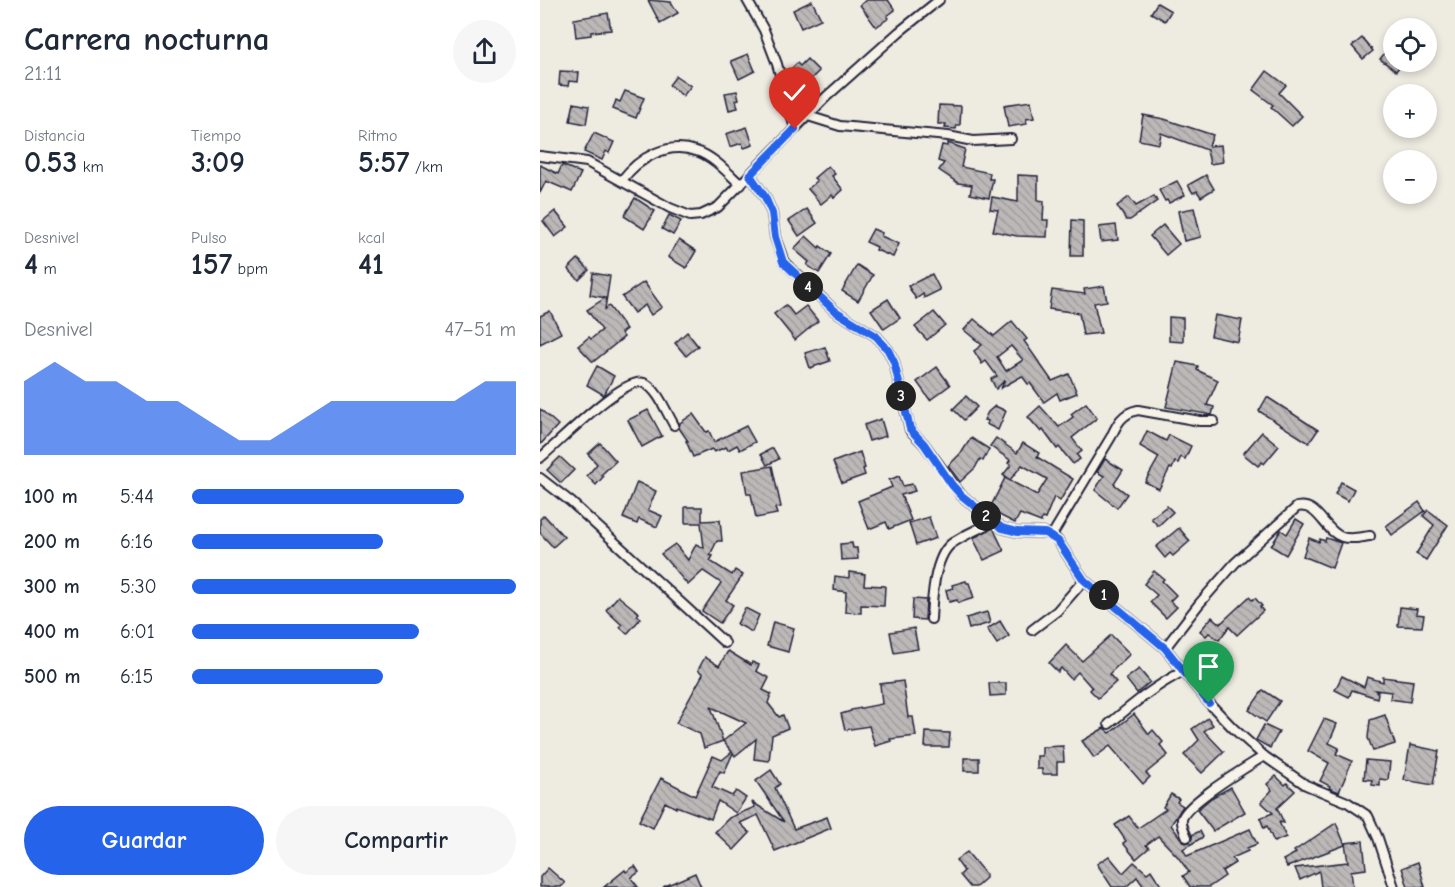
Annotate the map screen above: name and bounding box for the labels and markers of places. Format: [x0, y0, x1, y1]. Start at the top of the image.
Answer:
pin [769, 67, 820, 129]
pin: 4 [793, 272, 823, 302]
pin: 3 [886, 381, 916, 411]
pin: 2 [971, 501, 1001, 531]
pin: 1 [1089, 580, 1119, 610]
pin [1183, 641, 1234, 703]

